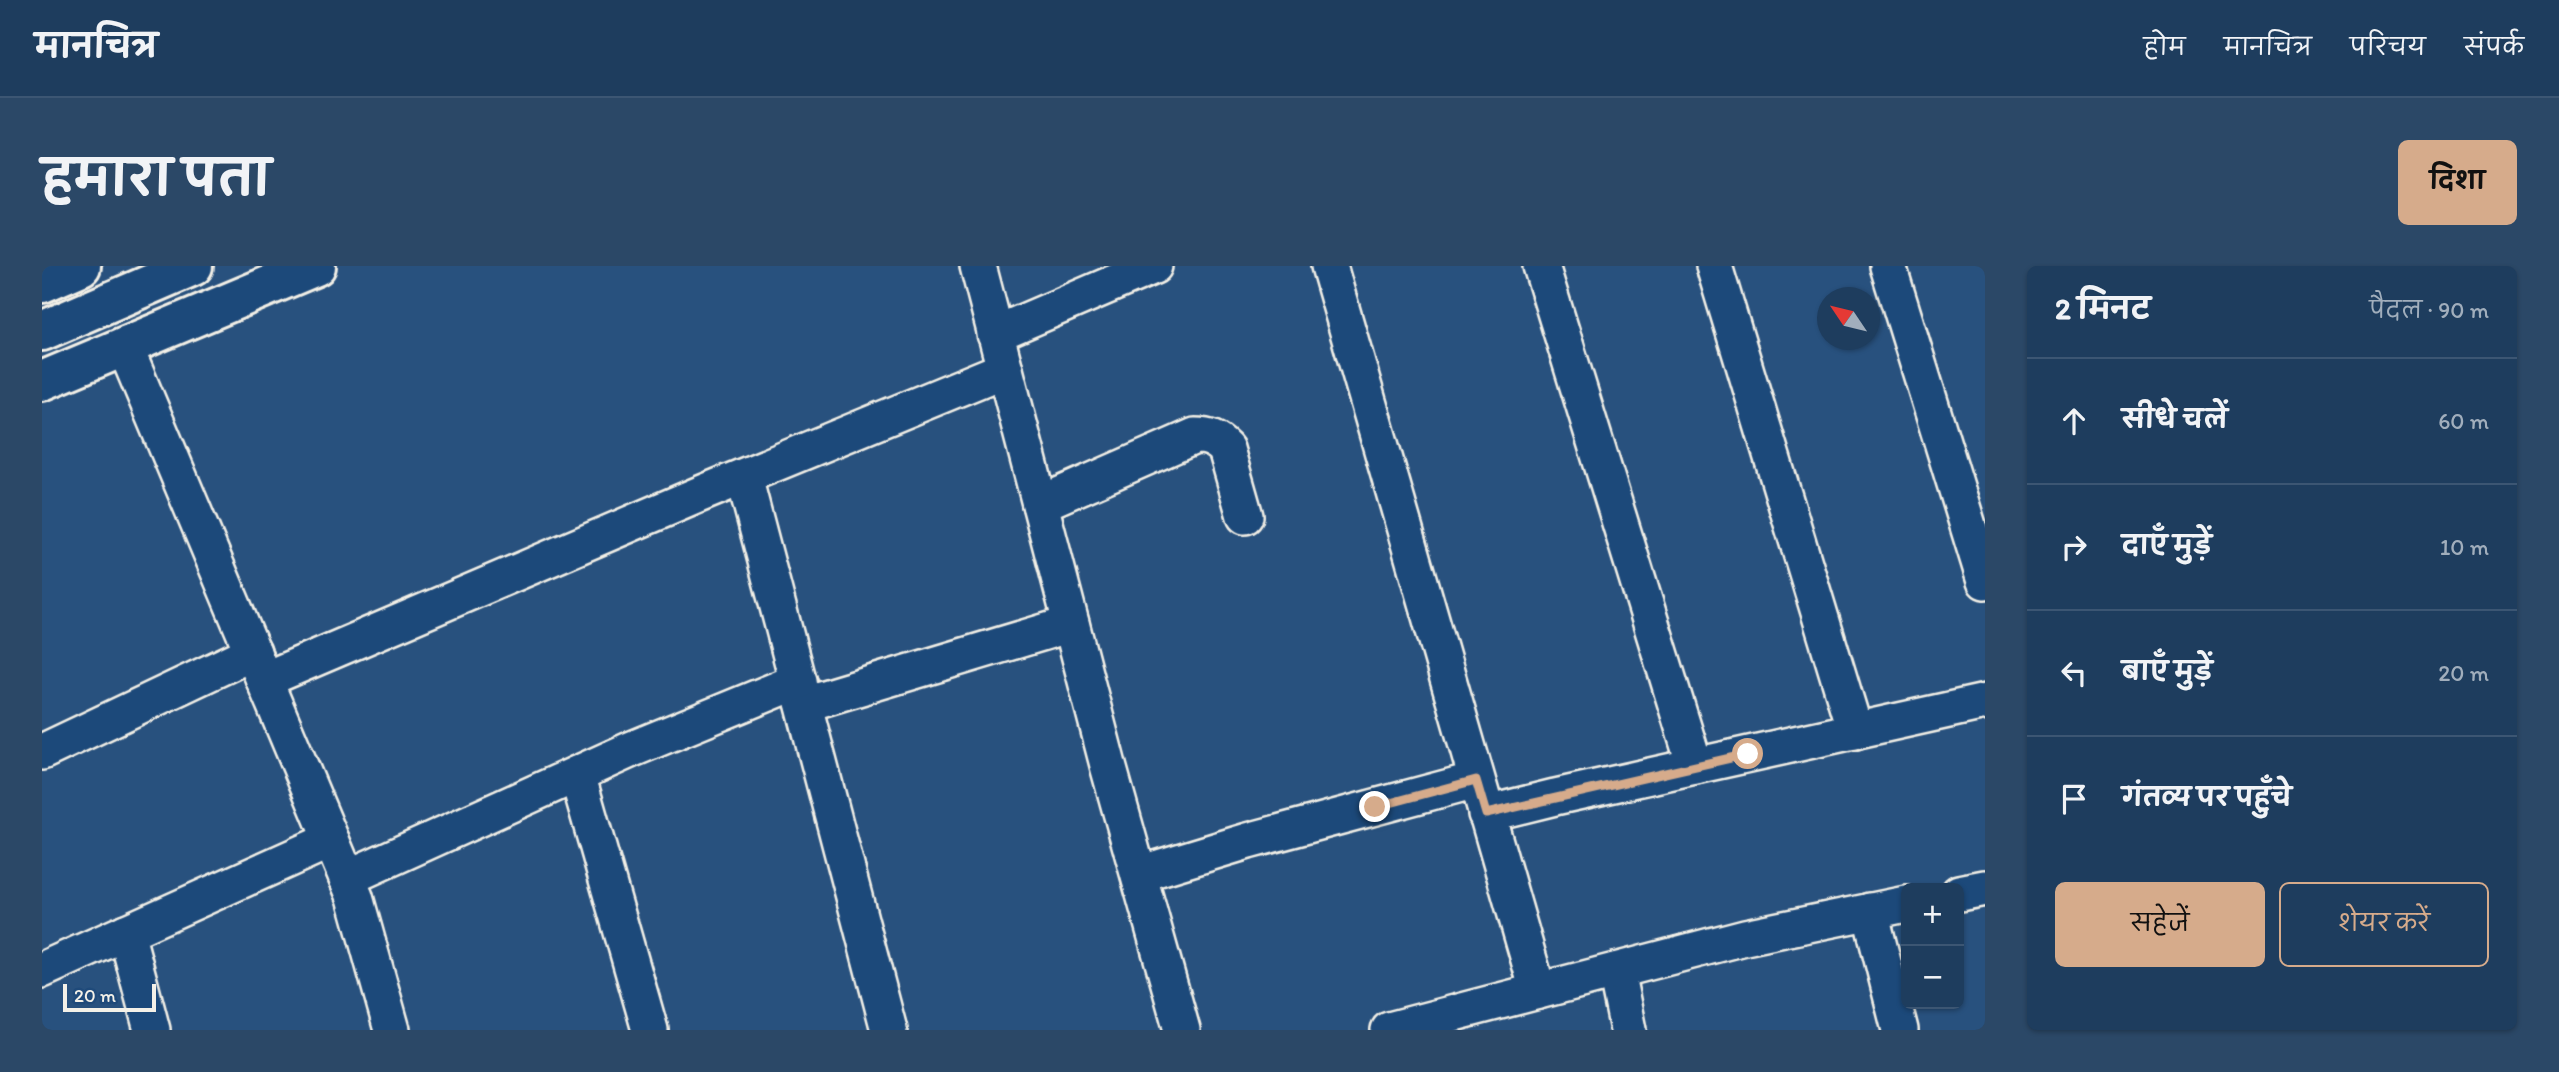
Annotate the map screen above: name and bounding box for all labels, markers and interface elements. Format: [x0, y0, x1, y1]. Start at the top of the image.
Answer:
text: मानचित्र [35, 26, 158, 65]
text: होम [2143, 32, 2186, 61]
text: मानचित्र [2224, 32, 2312, 61]
text: परिचय [2350, 32, 2426, 61]
text: संपर्क [2464, 32, 2524, 61]
button: दिशा [2398, 140, 2517, 225]
text: हमारा पता [42, 148, 271, 207]
north arrow [1817, 287, 1880, 350]
text: 2 मिनट [2055, 290, 2150, 327]
text: पैदल · 90 m [2369, 296, 2489, 324]
icon: ahead [2055, 402, 2093, 440]
text: सीधे चलें [2122, 403, 2228, 435]
text: 60 m [2438, 407, 2489, 435]
icon: right [2055, 528, 2093, 566]
text: दाएँ मुड़ें [2122, 529, 2212, 561]
text: 10 m [2440, 533, 2489, 561]
icon: left [2055, 654, 2093, 692]
text: बाएँ मुड़ें [2122, 655, 2212, 687]
text: 20 m [2438, 659, 2489, 687]
route start [1732, 738, 1763, 769]
icon: arrive [2055, 780, 2093, 818]
text: गंतव्य पर पहुँचे [2122, 781, 2292, 813]
route end [1359, 791, 1390, 822]
button: सहेजें [2055, 882, 2265, 967]
button: शेयर करें [2279, 882, 2489, 967]
map controls [1901, 883, 1964, 1009]
button: + [1901, 883, 1964, 946]
button: − [1901, 946, 1964, 1009]
scale bar [63, 981, 156, 1013]
text: 20 m [74, 984, 116, 1007]

